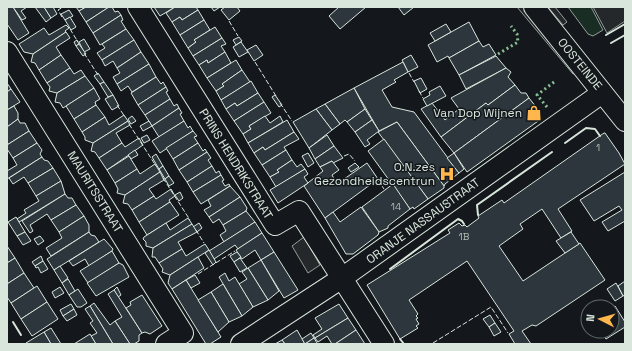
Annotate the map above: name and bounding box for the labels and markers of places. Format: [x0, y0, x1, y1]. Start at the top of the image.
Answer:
shop icon: Van Dop Wijnen [525, 104, 543, 122]
place label: Van Dop Wijnen [433, 105, 522, 121]
place label: O.N.zes Gezondheidscentrun [314, 159, 435, 189]
hospital icon: O.N.zes Gezondheidscentrun [438, 165, 456, 183]

